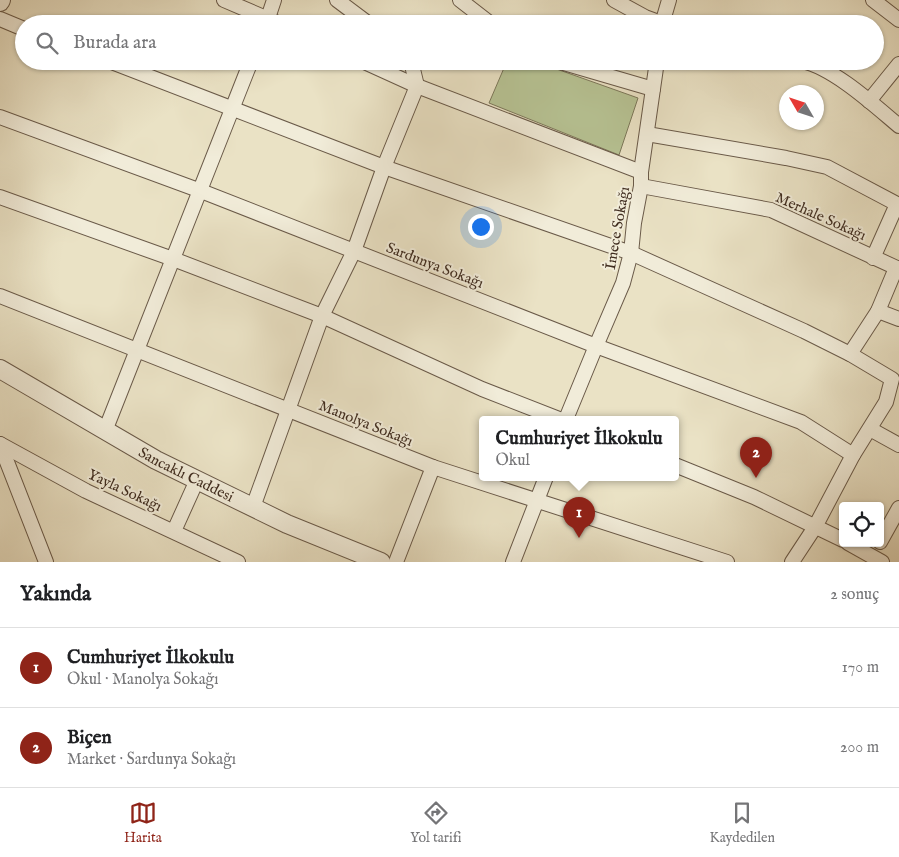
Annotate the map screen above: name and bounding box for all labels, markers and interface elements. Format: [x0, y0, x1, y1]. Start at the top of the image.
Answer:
search box [15, 15, 884, 70]
icon: search [33, 29, 61, 57]
text: Burada ara [73, 31, 157, 55]
north arrow [779, 85, 824, 130]
street label: İmece Sokağı [601, 185, 634, 271]
street label: Merhale Sokağı [772, 188, 869, 245]
your location [468, 214, 494, 240]
street label: Sardunya Sokağı [383, 238, 486, 293]
street label: Manolya Sokağı [316, 396, 416, 451]
popup [479, 416, 679, 481]
text: Cumhuriyet İlkokulu [495, 427, 663, 451]
pin: 2 [740, 437, 772, 478]
street label: Sancaklı Caddesi [135, 443, 237, 506]
text: Okul [495, 451, 530, 471]
street label: Yayla Sokağı [85, 465, 165, 516]
pin: 1 [563, 497, 595, 538]
map controls [839, 502, 884, 547]
button: locate [839, 502, 884, 547]
text: Yakında [20, 581, 91, 608]
text: 2 sonuç [830, 585, 879, 605]
text: Cumhuriyet İlkokulu [67, 646, 234, 670]
text: 1 [33, 658, 39, 678]
text: 170 m [842, 658, 879, 678]
text: Okul · Manolya Sokağı [67, 670, 219, 690]
text: Biçen [67, 726, 112, 750]
text: 2 [32, 738, 40, 758]
text: 200 m [840, 738, 879, 758]
text: Market · Sardunya Sokağı [67, 750, 236, 770]
tab: Harita [124, 799, 162, 847]
tab: Yol tarifi [410, 799, 462, 847]
tab: Kaydedilen [710, 799, 775, 847]

